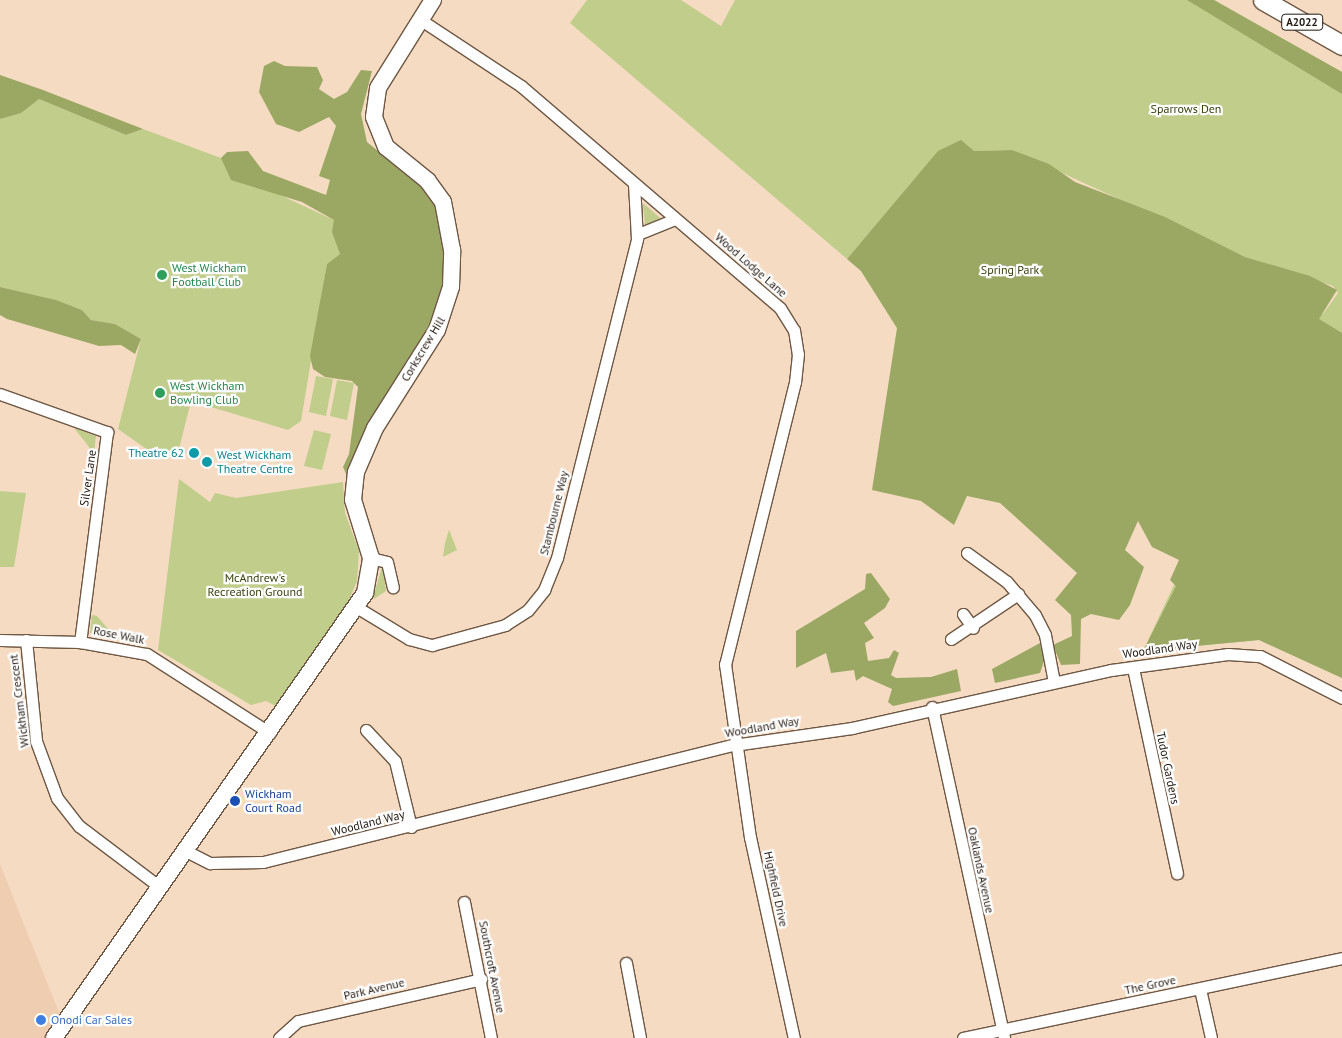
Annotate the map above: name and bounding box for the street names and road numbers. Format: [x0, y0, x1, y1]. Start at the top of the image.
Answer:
road number: A2022 [1281, 14, 1323, 31]
street label: Wood Lodge Lane [712, 230, 790, 300]
street label: Corkscrew Hill [398, 314, 448, 384]
street label: Silver Lane [77, 449, 99, 507]
street label: Stambourne Way [537, 469, 571, 557]
street label: Rose Walk [92, 623, 146, 647]
street label: Woodland Way [1122, 637, 1198, 661]
street label: Wickham Crescent [6, 654, 32, 748]
street label: Woodland Way [724, 713, 800, 741]
street label: Tudor Gardens [1153, 731, 1183, 805]
street label: Woodland Way [330, 807, 406, 839]
street label: Oaklands Avenue [965, 825, 997, 915]
street label: Highfield Drive [761, 850, 791, 928]
street label: Southcroft Avenue [476, 919, 508, 1015]
street label: The Grove [1123, 973, 1177, 997]
street label: Park Avenue [342, 975, 406, 1003]

